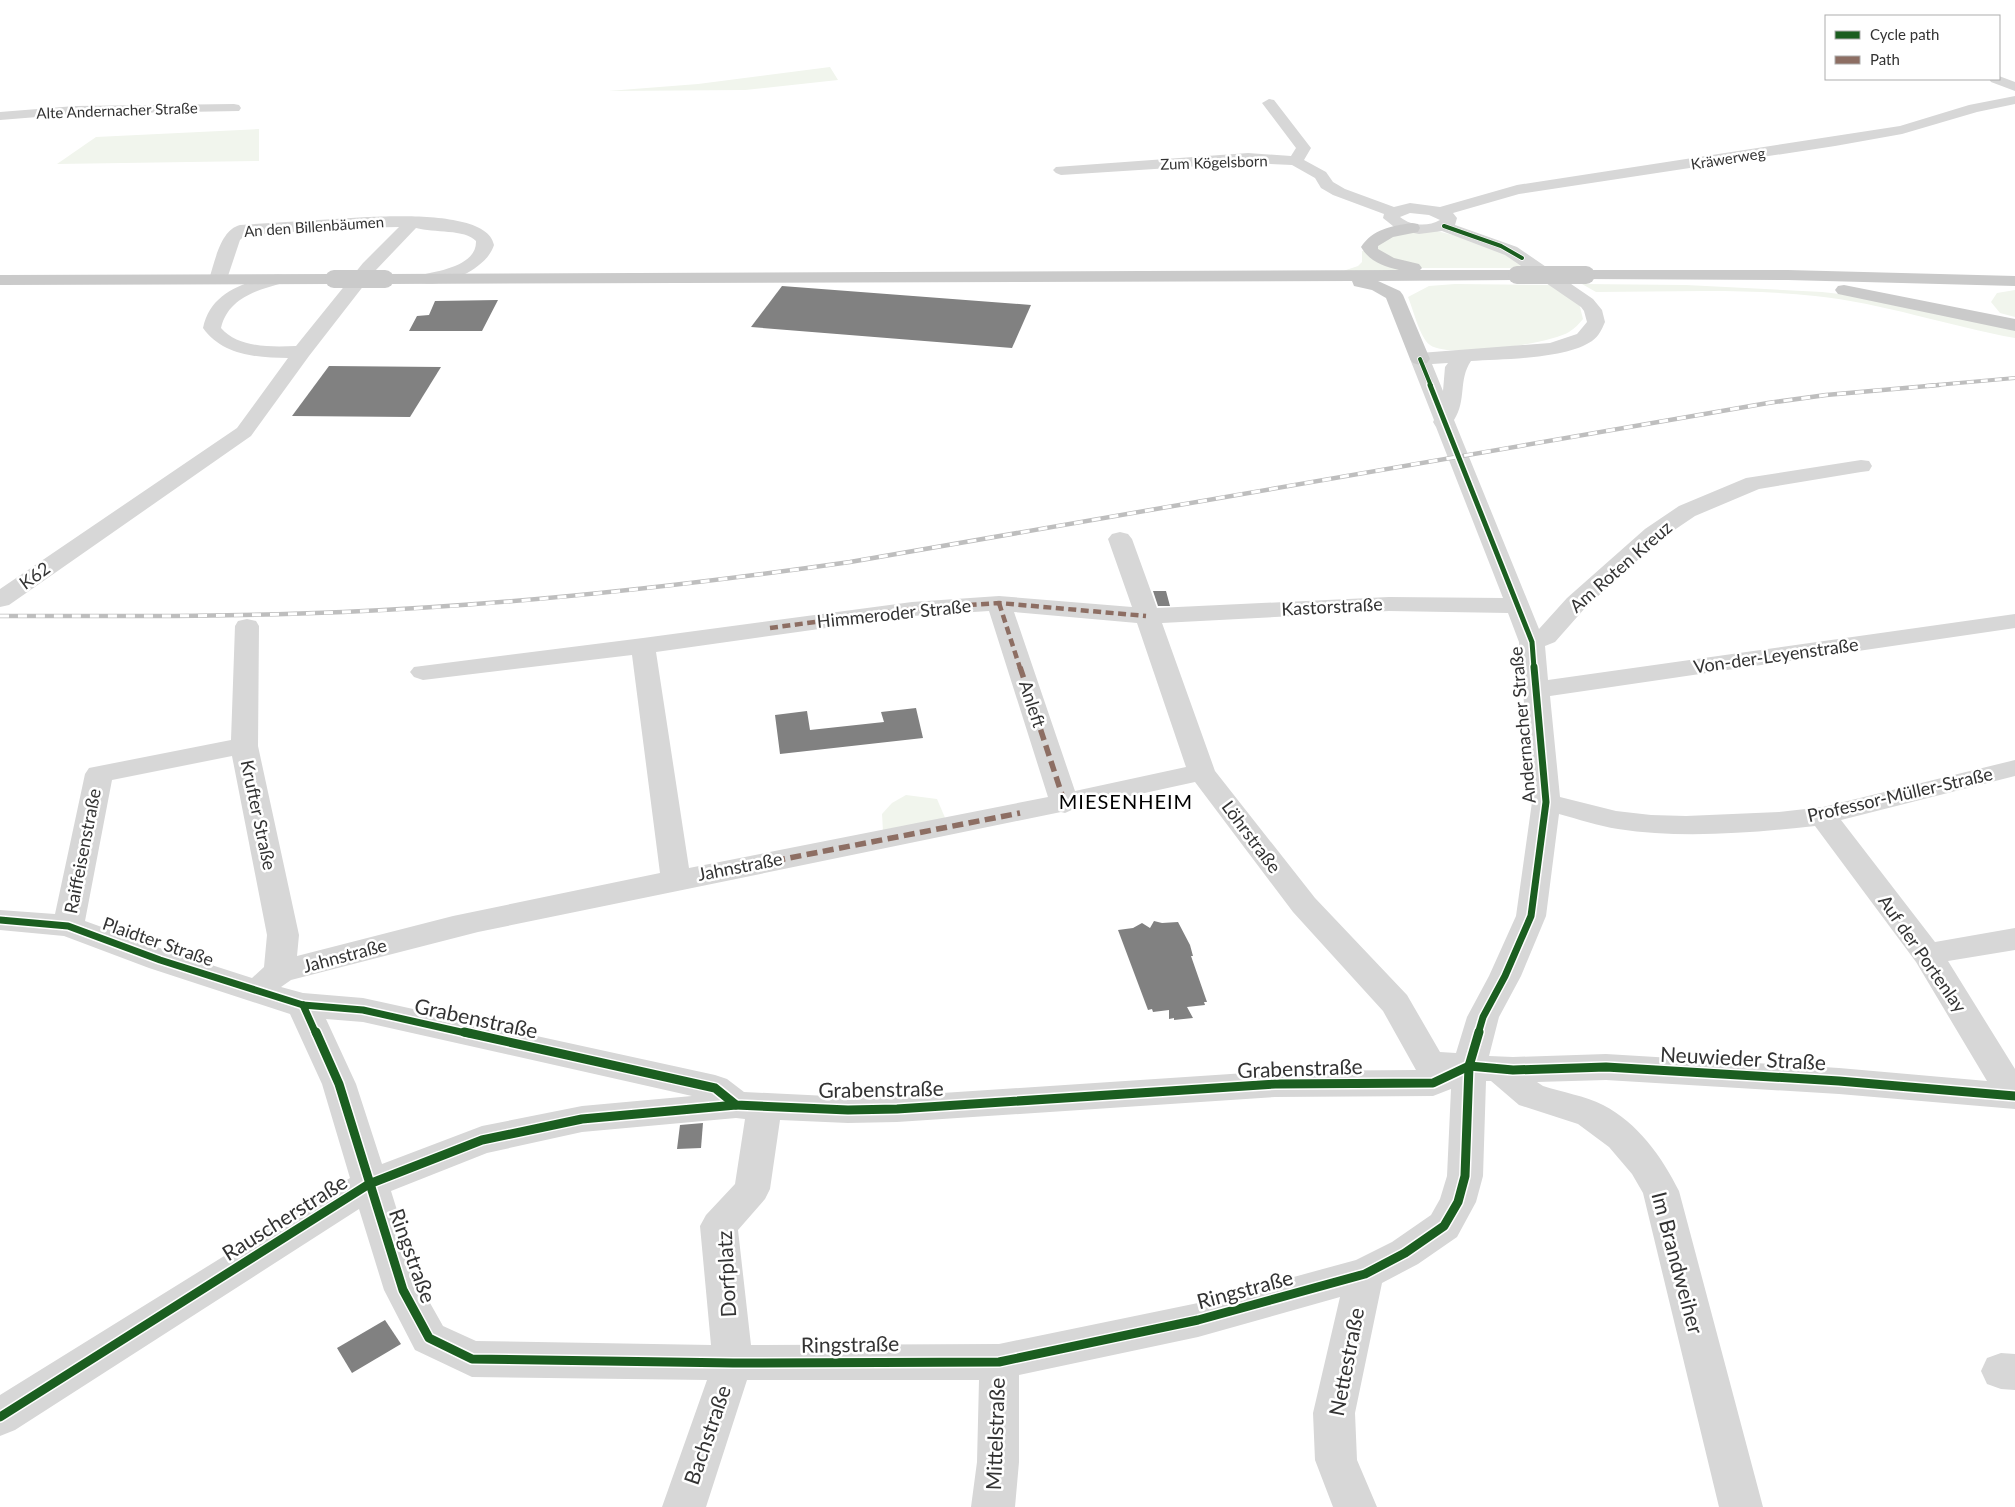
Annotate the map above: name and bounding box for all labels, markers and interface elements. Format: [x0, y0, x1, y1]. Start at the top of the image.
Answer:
legend [1825, 15, 2000, 80]
text: Cycle path [1870, 25, 1939, 43]
text: Path [1870, 50, 1900, 68]
street label: Alte Andernacher Straße [36, 98, 198, 122]
street label: Kräwerweg [1689, 143, 1767, 173]
street label: Zum Kögelsborn [1160, 151, 1268, 173]
street label: An den Billenbäumen [243, 212, 385, 240]
street label: Am Roten Kreuz [1565, 516, 1676, 617]
street label: K62 [15, 557, 54, 594]
street label: Kastorstraße [1281, 592, 1383, 620]
street label: Himmeroder Straße [816, 594, 972, 632]
street label: Von-der-Leyenstraße [1692, 633, 1860, 677]
street label: Andernacher Straße [1504, 646, 1540, 804]
street label: Anleft [1015, 677, 1051, 731]
street label: Krufter Straße [237, 758, 281, 872]
street label: Professor-Müller-Straße [1805, 762, 1995, 826]
street label: Raiffeisenstraße [59, 786, 105, 915]
district label: MIESENHEIM [1059, 789, 1193, 813]
street label: Löhrstraße [1217, 796, 1286, 877]
street label: Jahnstraße [696, 847, 784, 885]
street label: Auf der Portenlay [1874, 890, 1972, 1017]
street label: Plaidter Straße [100, 912, 217, 970]
street label: Jahnstraße [300, 933, 389, 977]
street label: Grabenstraße [412, 992, 540, 1043]
street label: Neuwieder Straße [1659, 1041, 1827, 1074]
street label: Grabenstraße [1237, 1053, 1363, 1082]
street label: Grabenstraße [818, 1075, 944, 1102]
street label: Rauscherstraße [217, 1168, 351, 1265]
street label: Im Brandweiher [1647, 1189, 1710, 1337]
street label: Ringstraße [385, 1205, 442, 1306]
street label: Dorfplatz [711, 1230, 740, 1318]
street label: Ringstraße [1194, 1264, 1295, 1313]
street label: Nettestraße [1323, 1305, 1368, 1418]
street label: Ringstraße [801, 1330, 899, 1357]
street label: Mittelstraße [980, 1377, 1009, 1491]
street label: Bachstraße [678, 1382, 735, 1487]

